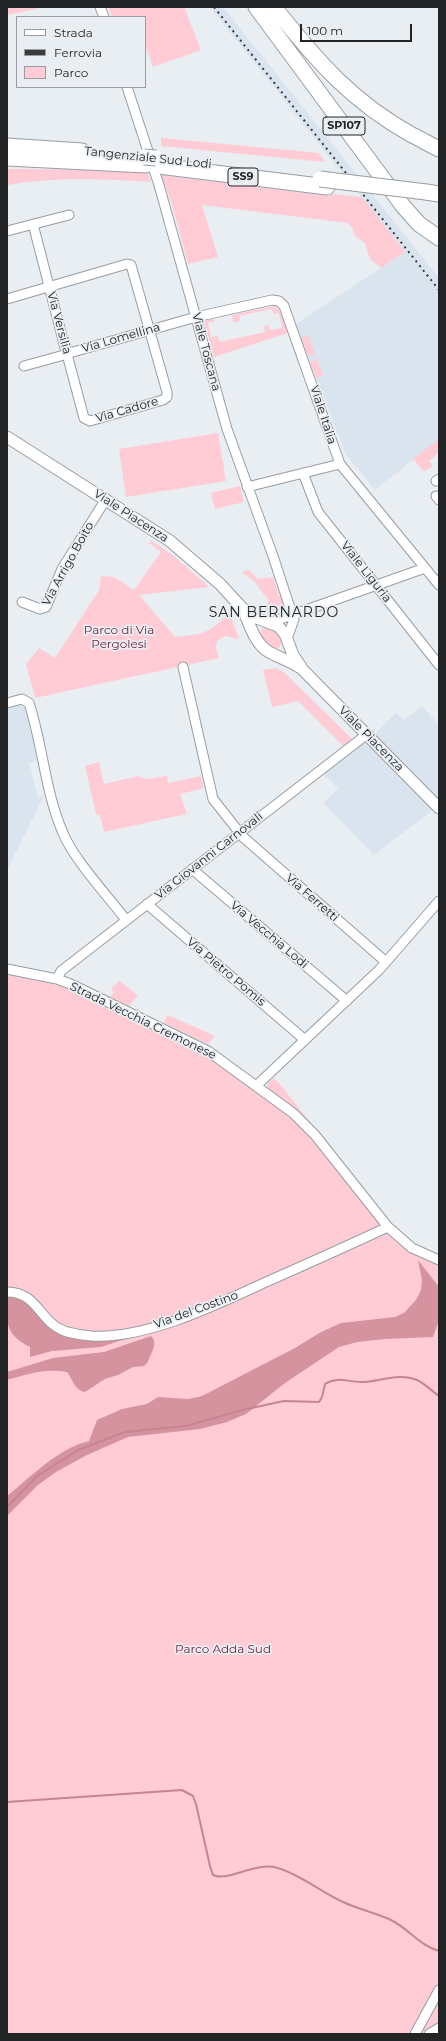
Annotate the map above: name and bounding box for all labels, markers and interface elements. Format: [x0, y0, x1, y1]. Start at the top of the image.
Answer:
legend [16, 16, 146, 88]
scale bar [302, 16, 414, 42]
text: 100 m [307, 23, 343, 38]
text: Strada [54, 25, 93, 40]
text: Ferrovia [54, 45, 102, 60]
text: Parco [54, 65, 88, 80]
road number: SP107 [323, 117, 365, 135]
street label: Tangenziale Sud Lodi [84, 144, 212, 172]
road number: SS9 [228, 168, 258, 186]
street label: Via Versilia [44, 290, 74, 356]
street label: Viale Toscana [189, 311, 223, 393]
street label: Via Lomellina [80, 320, 162, 356]
street label: Viale Italia [307, 384, 339, 446]
street label: Via Cadore [94, 394, 160, 426]
street label: Viale Piacenza [91, 486, 171, 546]
street label: Via Arrigo Boito [39, 520, 97, 608]
street label: Viale Liguria [338, 539, 394, 605]
district label: SAN BERNARDO [209, 605, 339, 621]
park label: Parco di Via Pergolesi [84, 623, 154, 651]
street label: Viale Piacenza [335, 703, 407, 775]
street label: Via Giovanni Carnovali [152, 809, 266, 903]
street label: Via Ferretti [282, 871, 342, 925]
street label: Via Vecchia Lodi [227, 898, 311, 972]
street label: Via Pietro Pomis [184, 935, 268, 1009]
street label: Strada Vecchia Cremonese [67, 979, 219, 1063]
street label: Via del Costino [152, 1288, 240, 1332]
park label: Parco Adda Sud [175, 1642, 271, 1656]

